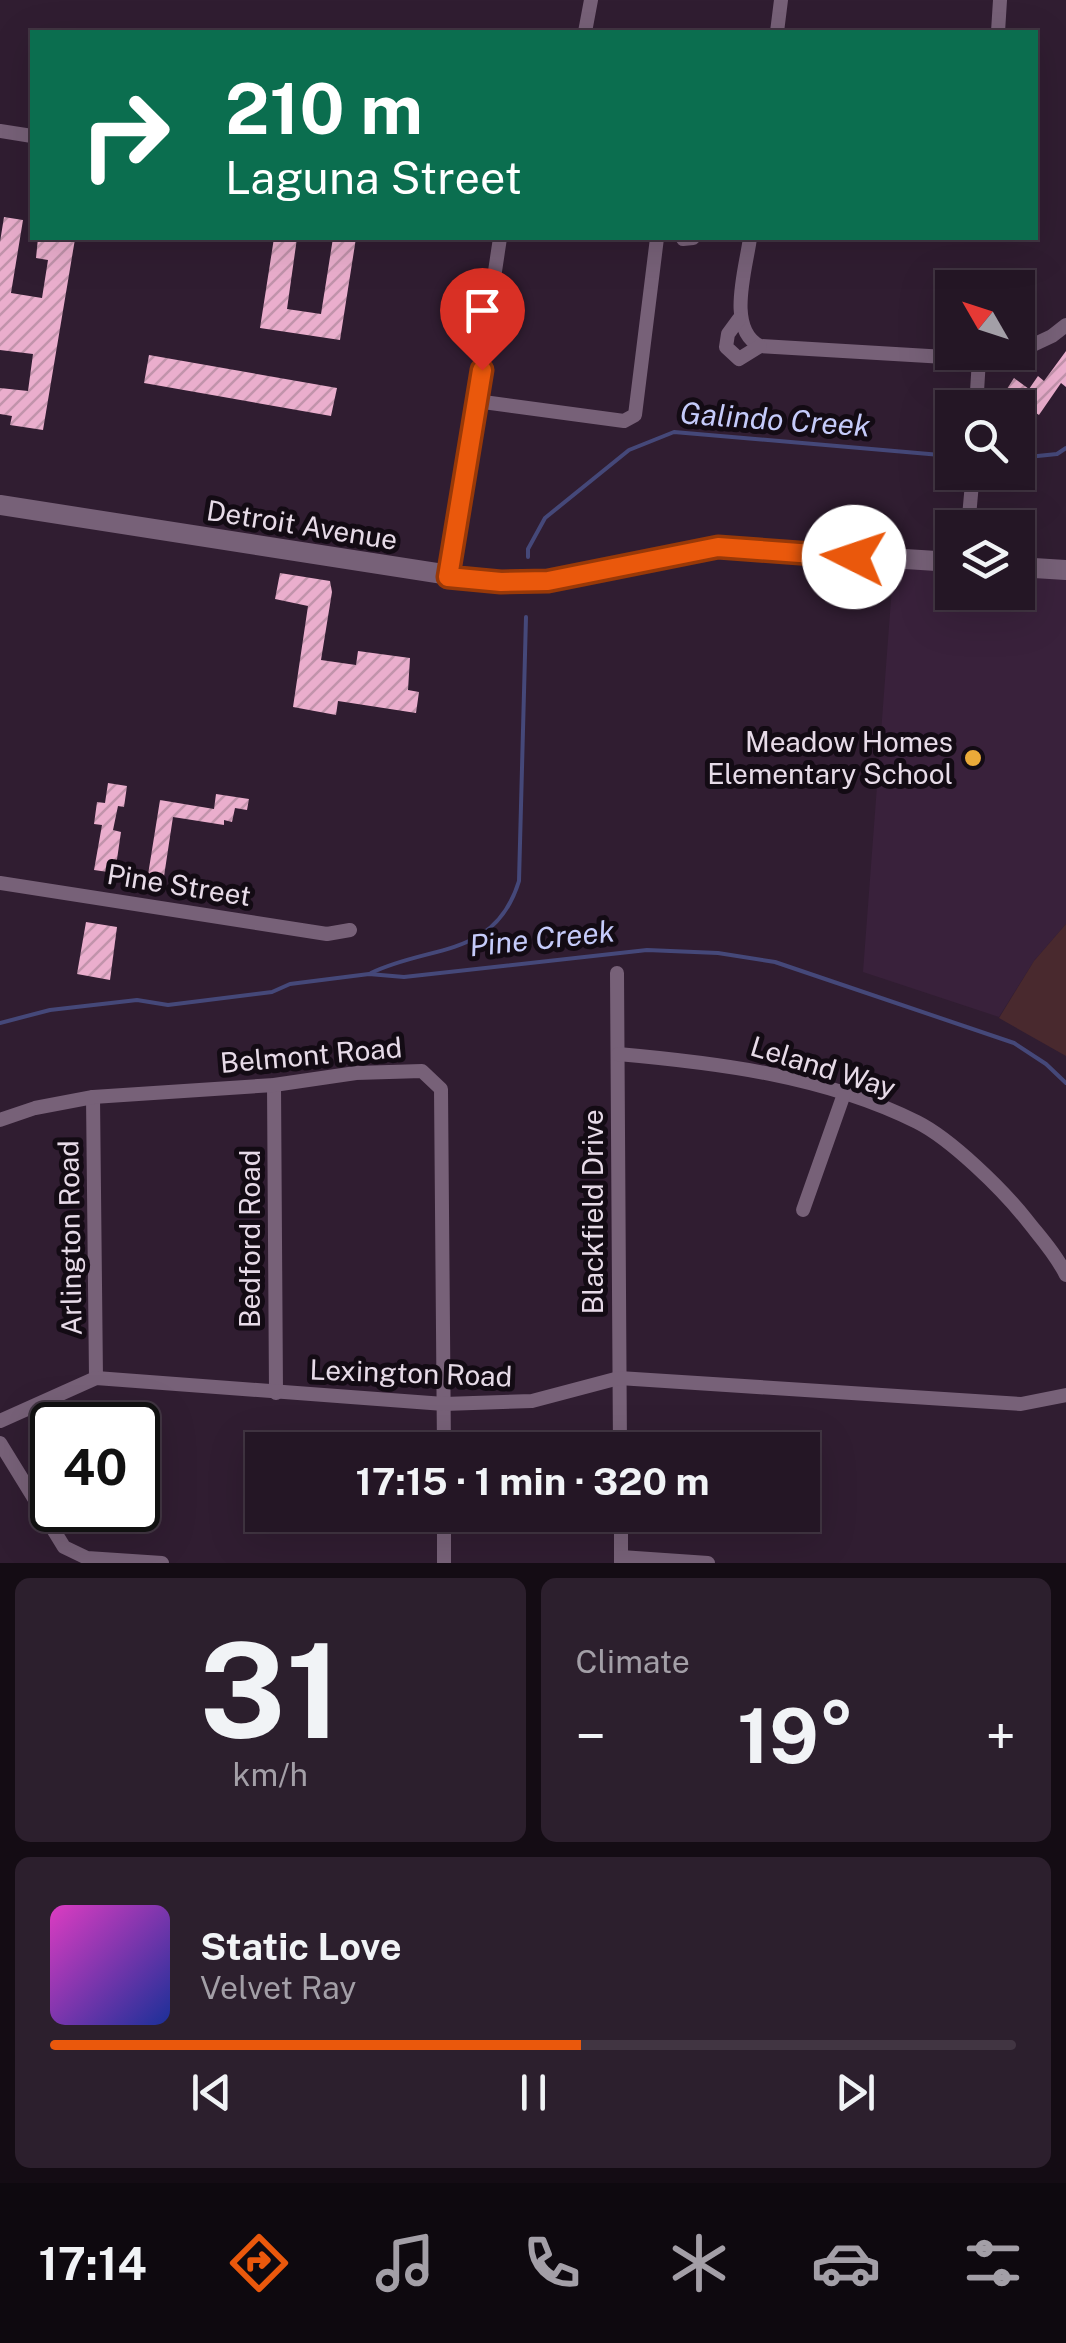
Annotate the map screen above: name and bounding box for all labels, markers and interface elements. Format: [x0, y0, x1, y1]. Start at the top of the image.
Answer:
text: 210 m [225, 67, 423, 150]
icon: right [60, 70, 190, 200]
text: Laguna Street [225, 151, 522, 204]
pin [440, 268, 525, 371]
north arrow [935, 270, 1035, 370]
map controls [935, 270, 1035, 610]
icon: arrive [455, 283, 510, 338]
button: search [935, 390, 1035, 490]
water label: Galindo Creek [679, 394, 872, 444]
street label: Detroit Avenue [204, 493, 400, 556]
position arrow [802, 505, 906, 609]
button: layers [935, 510, 1035, 610]
place label: Meadow Homes Elementary School [707, 725, 953, 790]
marker: Meadow Homes Elementary School [962, 747, 984, 769]
street label: Pine Street [105, 857, 253, 912]
water label: Pine Creek [467, 912, 617, 964]
street label: Leland Way [747, 1029, 900, 1104]
street label: Belmont Road [219, 1030, 403, 1079]
street label: Blackfield Drive [576, 1109, 609, 1315]
street label: Arlington Road [51, 1140, 88, 1336]
street label: Bedford Road [233, 1150, 266, 1328]
street label: Lexington Road [309, 1352, 513, 1393]
speed limit sign: 40 [30, 1402, 160, 1532]
text: 17:15 · 1 min · 320 m [355, 1459, 710, 1504]
text: 31 [199, 1615, 341, 1767]
text: Climate [576, 1643, 690, 1680]
text: 19° [737, 1692, 854, 1780]
text: − [576, 1704, 606, 1768]
text: + [985, 1704, 1016, 1768]
text: km/h [233, 1756, 308, 1793]
text: Static Love [200, 1924, 402, 1969]
text: Velvet Ray [200, 1969, 356, 2006]
icon: previous [184, 2065, 239, 2120]
icon: pause [506, 2065, 561, 2120]
icon: next [828, 2065, 883, 2120]
icon: directions [224, 2228, 294, 2298]
icon: music [370, 2228, 440, 2298]
icon: phone [517, 2228, 587, 2298]
icon: climate [664, 2228, 734, 2298]
icon: car [811, 2228, 881, 2298]
icon: filters [958, 2228, 1028, 2298]
text: 17:14 [38, 2237, 147, 2290]

